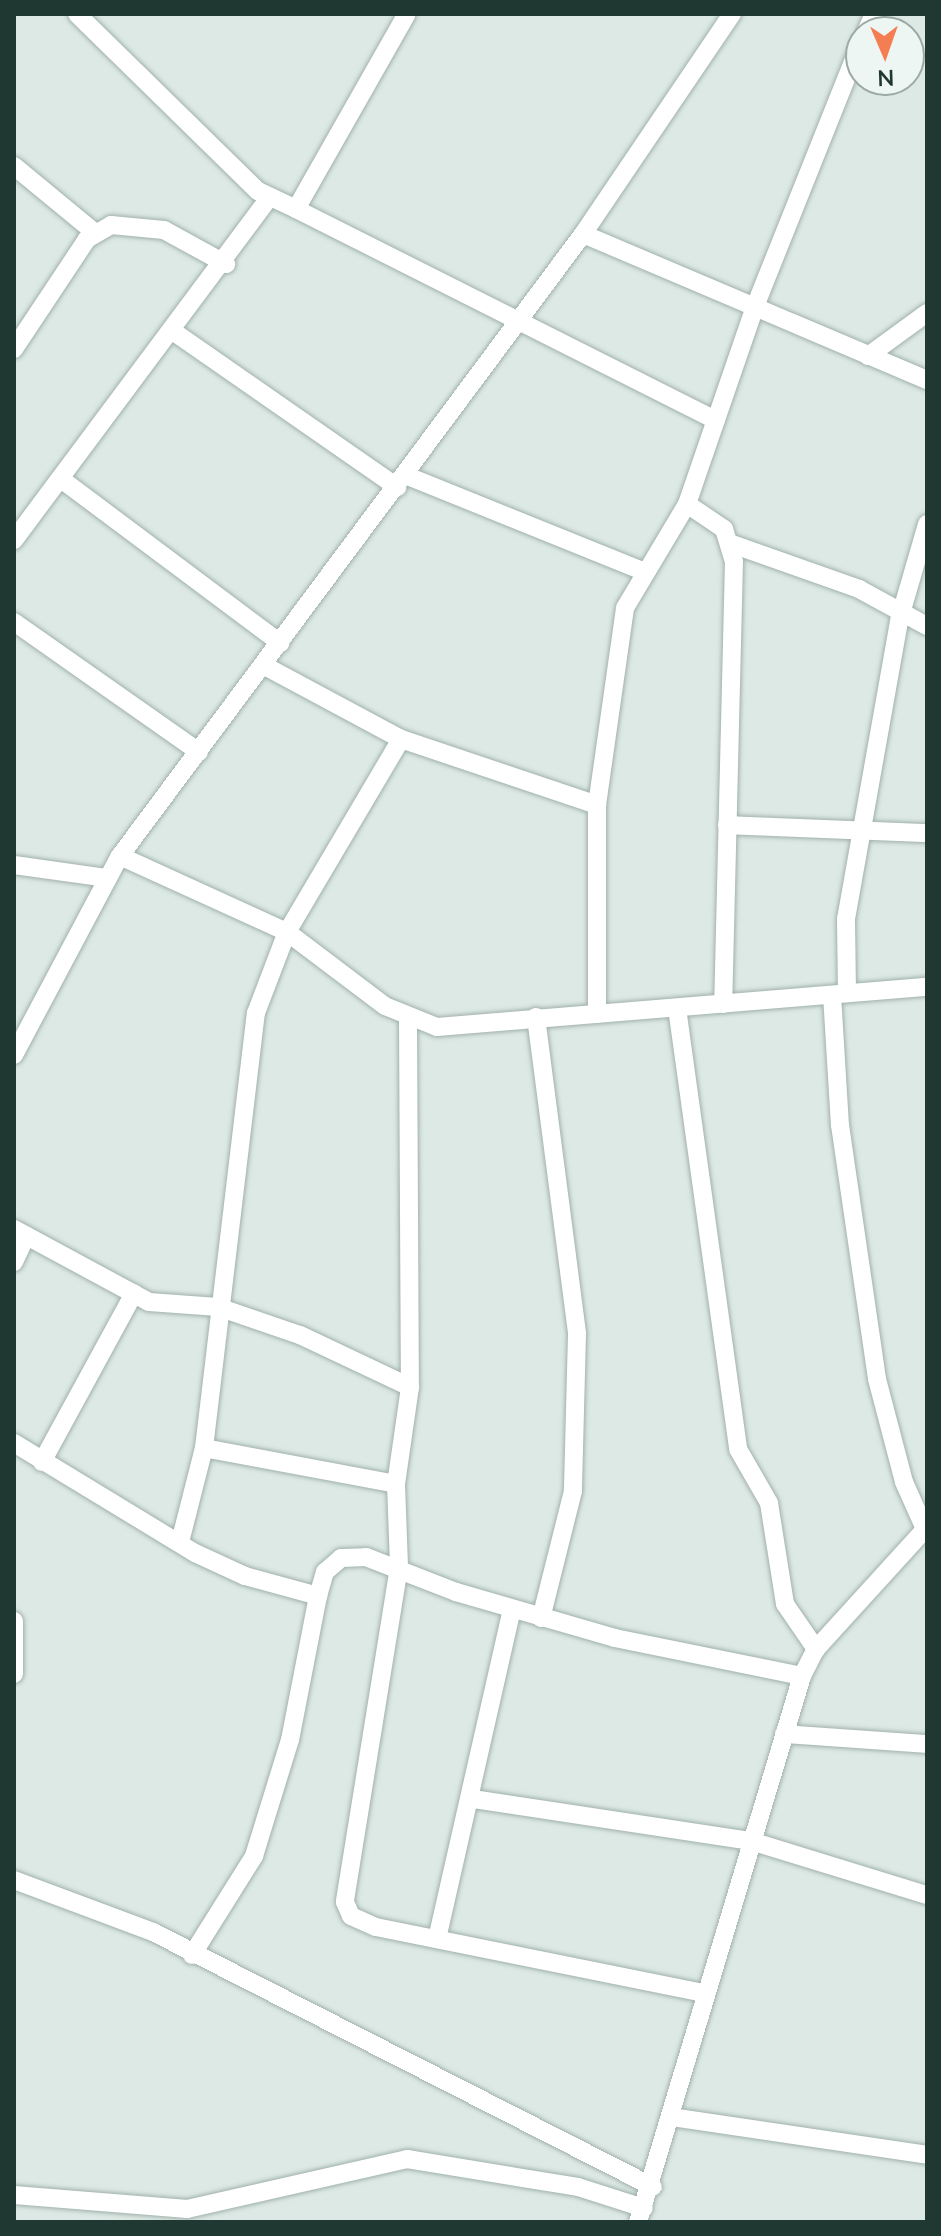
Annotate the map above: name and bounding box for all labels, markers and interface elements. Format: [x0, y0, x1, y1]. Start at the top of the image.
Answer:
north arrow [845, 16, 925, 96]
text: N [877, 65, 895, 92]

